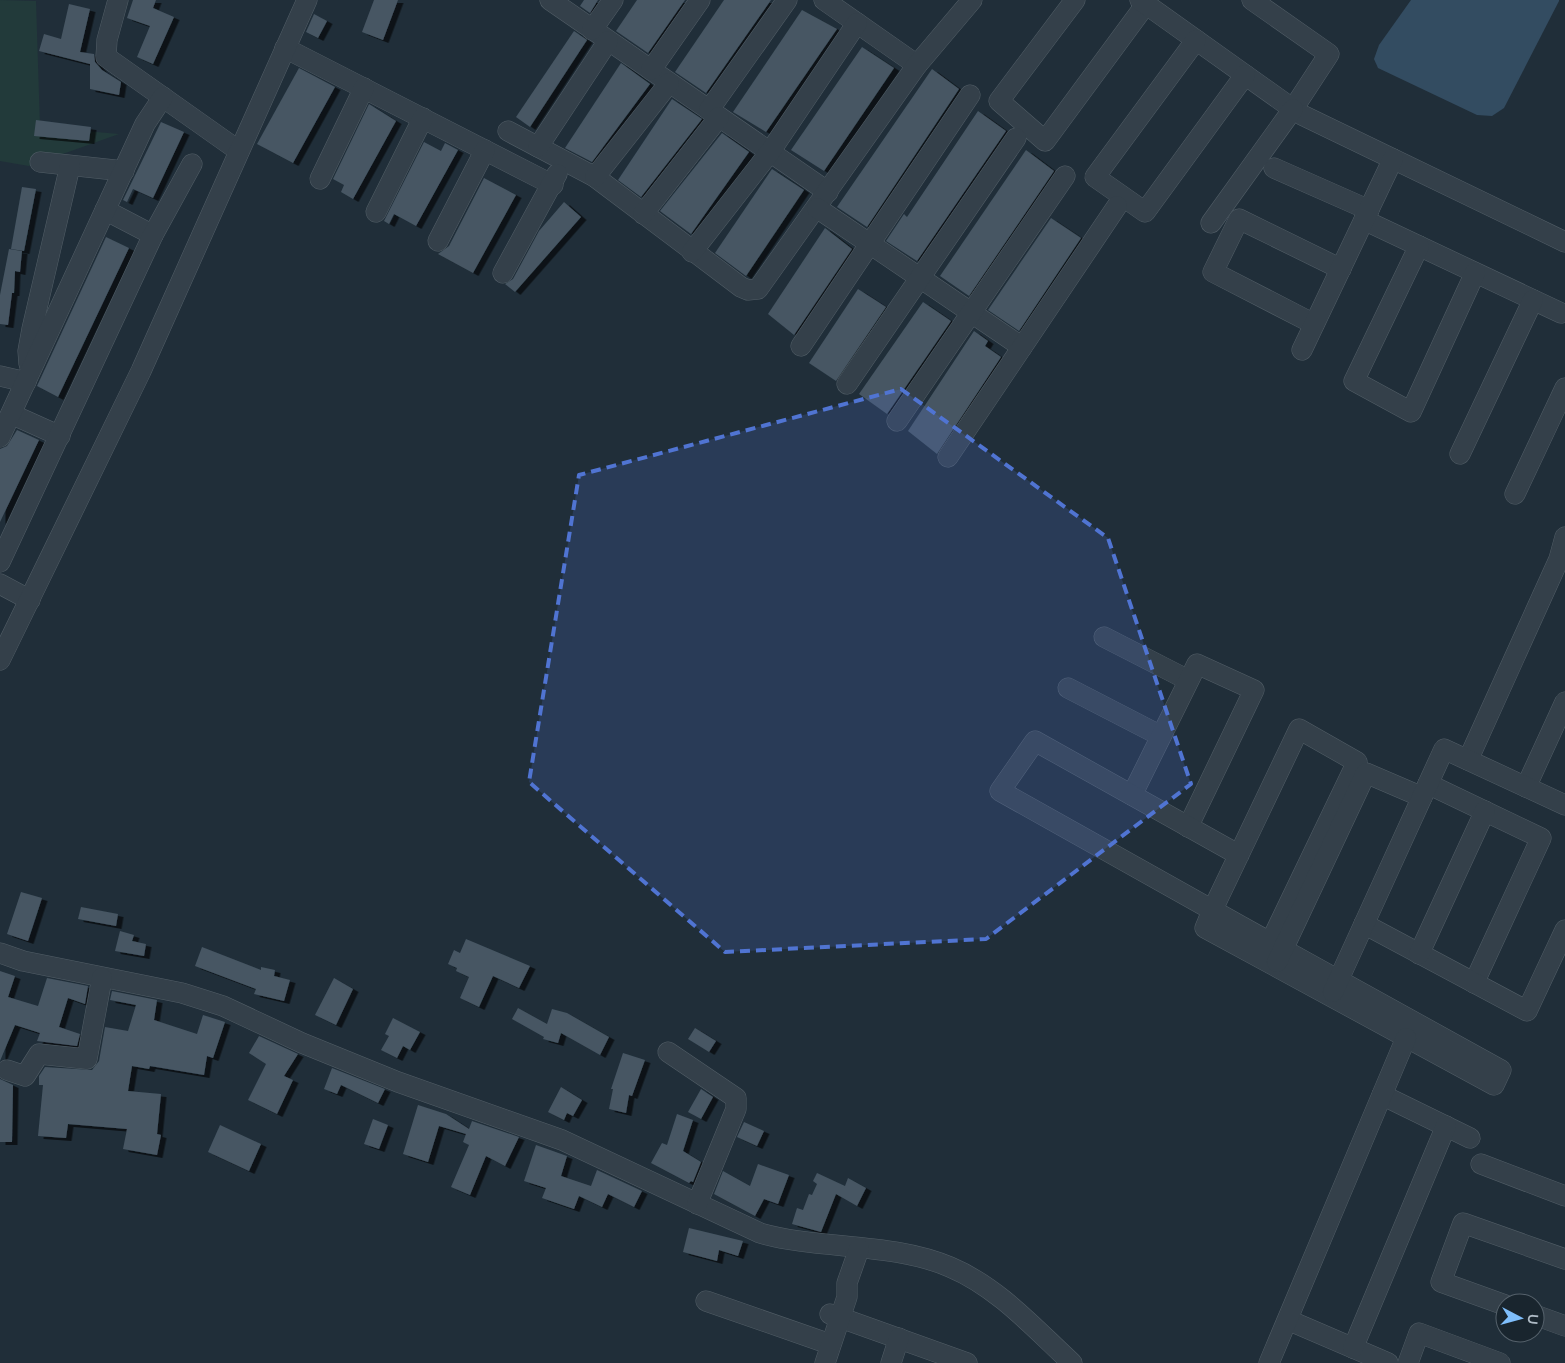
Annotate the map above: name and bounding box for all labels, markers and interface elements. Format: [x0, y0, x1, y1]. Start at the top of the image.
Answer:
north arrow [1495, 1293, 1545, 1343]
text: U [1524, 1313, 1541, 1325]

